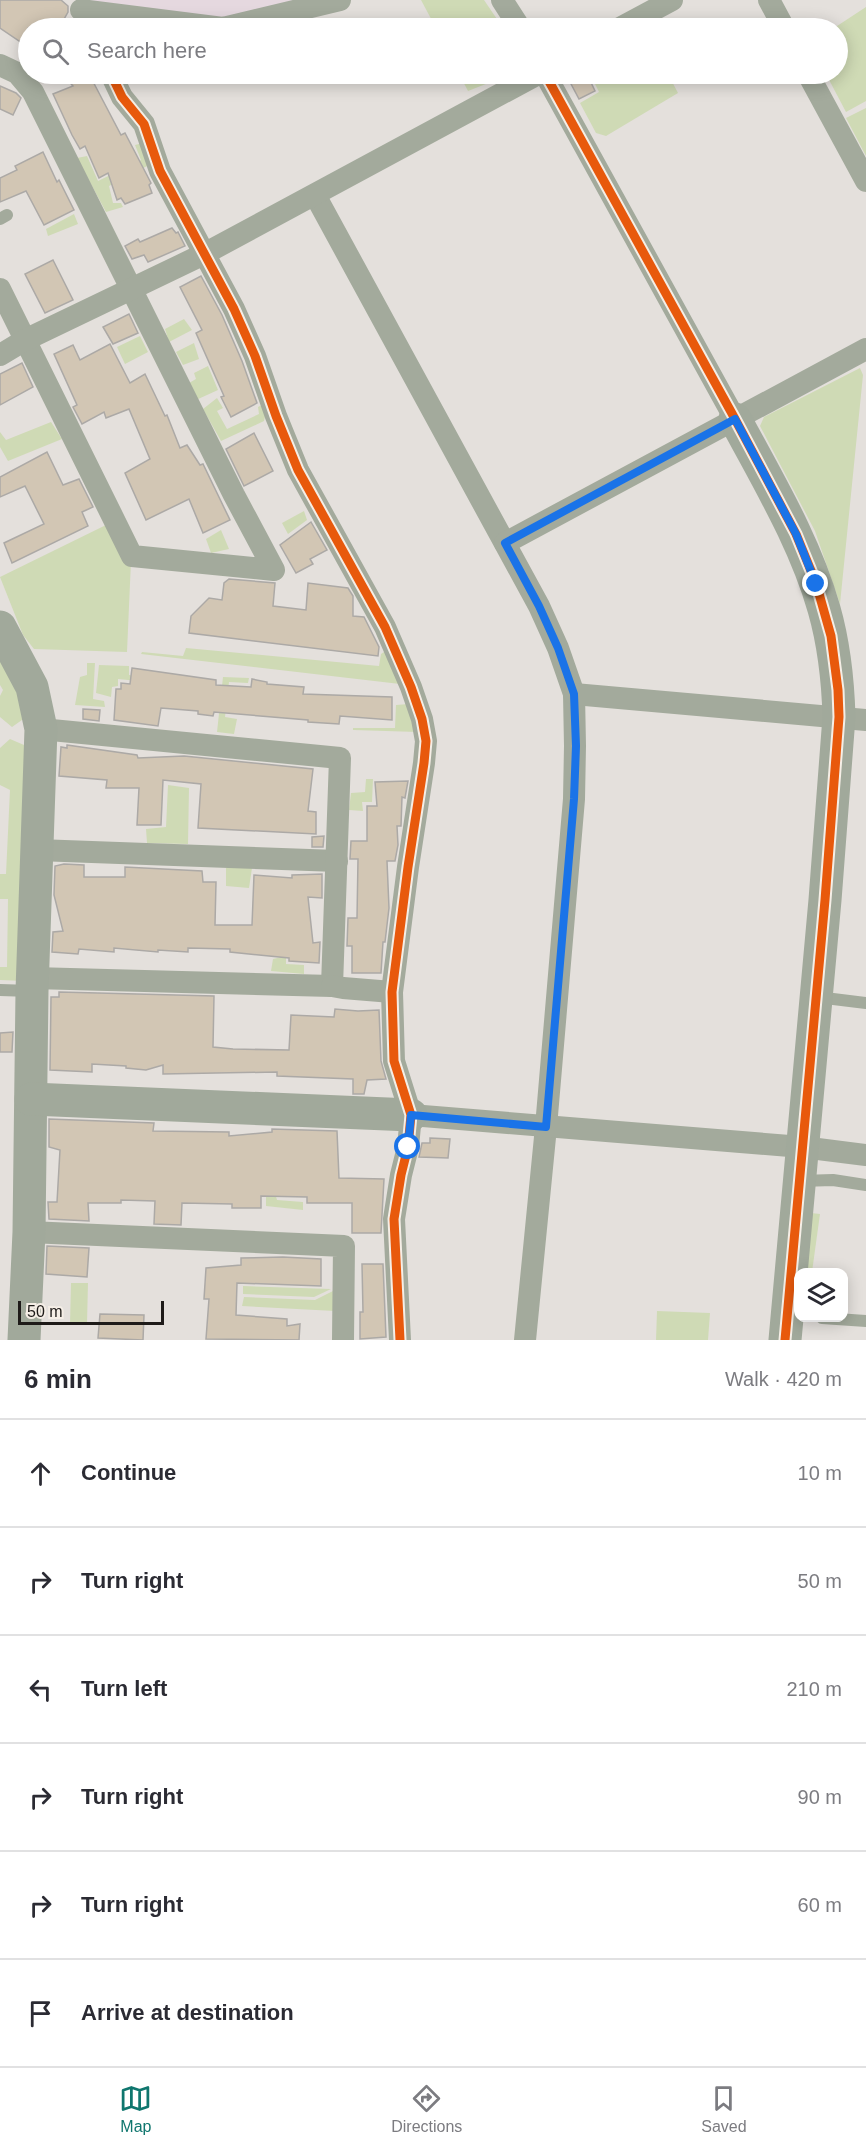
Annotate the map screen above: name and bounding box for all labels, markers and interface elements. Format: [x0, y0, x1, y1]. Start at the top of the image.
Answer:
search box [18, 18, 848, 84]
icon: search [39, 35, 72, 68]
text: Search here [87, 38, 207, 63]
route end [802, 570, 828, 596]
route start [394, 1133, 420, 1159]
map controls [794, 1268, 848, 1322]
button: layers [794, 1268, 848, 1322]
scale bar [18, 1298, 164, 1326]
text: 50 m [27, 1303, 63, 1320]
text: 6 min [24, 1364, 92, 1394]
text: Walk · 420 m [725, 1368, 842, 1390]
icon: ahead [24, 1457, 57, 1490]
text: Continue [81, 1460, 176, 1485]
text: 10 m [798, 1462, 842, 1484]
icon: right [24, 1565, 57, 1598]
text: Turn right [81, 1568, 183, 1593]
text: 50 m [798, 1570, 842, 1592]
icon: left [24, 1673, 57, 1706]
text: Turn left [81, 1676, 167, 1701]
text: 210 m [786, 1678, 842, 1700]
icon: right [24, 1781, 57, 1814]
text: Turn right [81, 1784, 183, 1809]
text: 90 m [798, 1786, 842, 1808]
icon: right [24, 1889, 57, 1922]
text: Turn right [81, 1892, 183, 1917]
text: 60 m [798, 1894, 842, 1916]
icon: arrive [24, 1997, 57, 2030]
text: Arrive at destination [81, 2000, 294, 2025]
tab: Map [119, 2082, 152, 2136]
tab: Directions [391, 2082, 462, 2136]
tab: Saved [701, 2082, 747, 2136]

